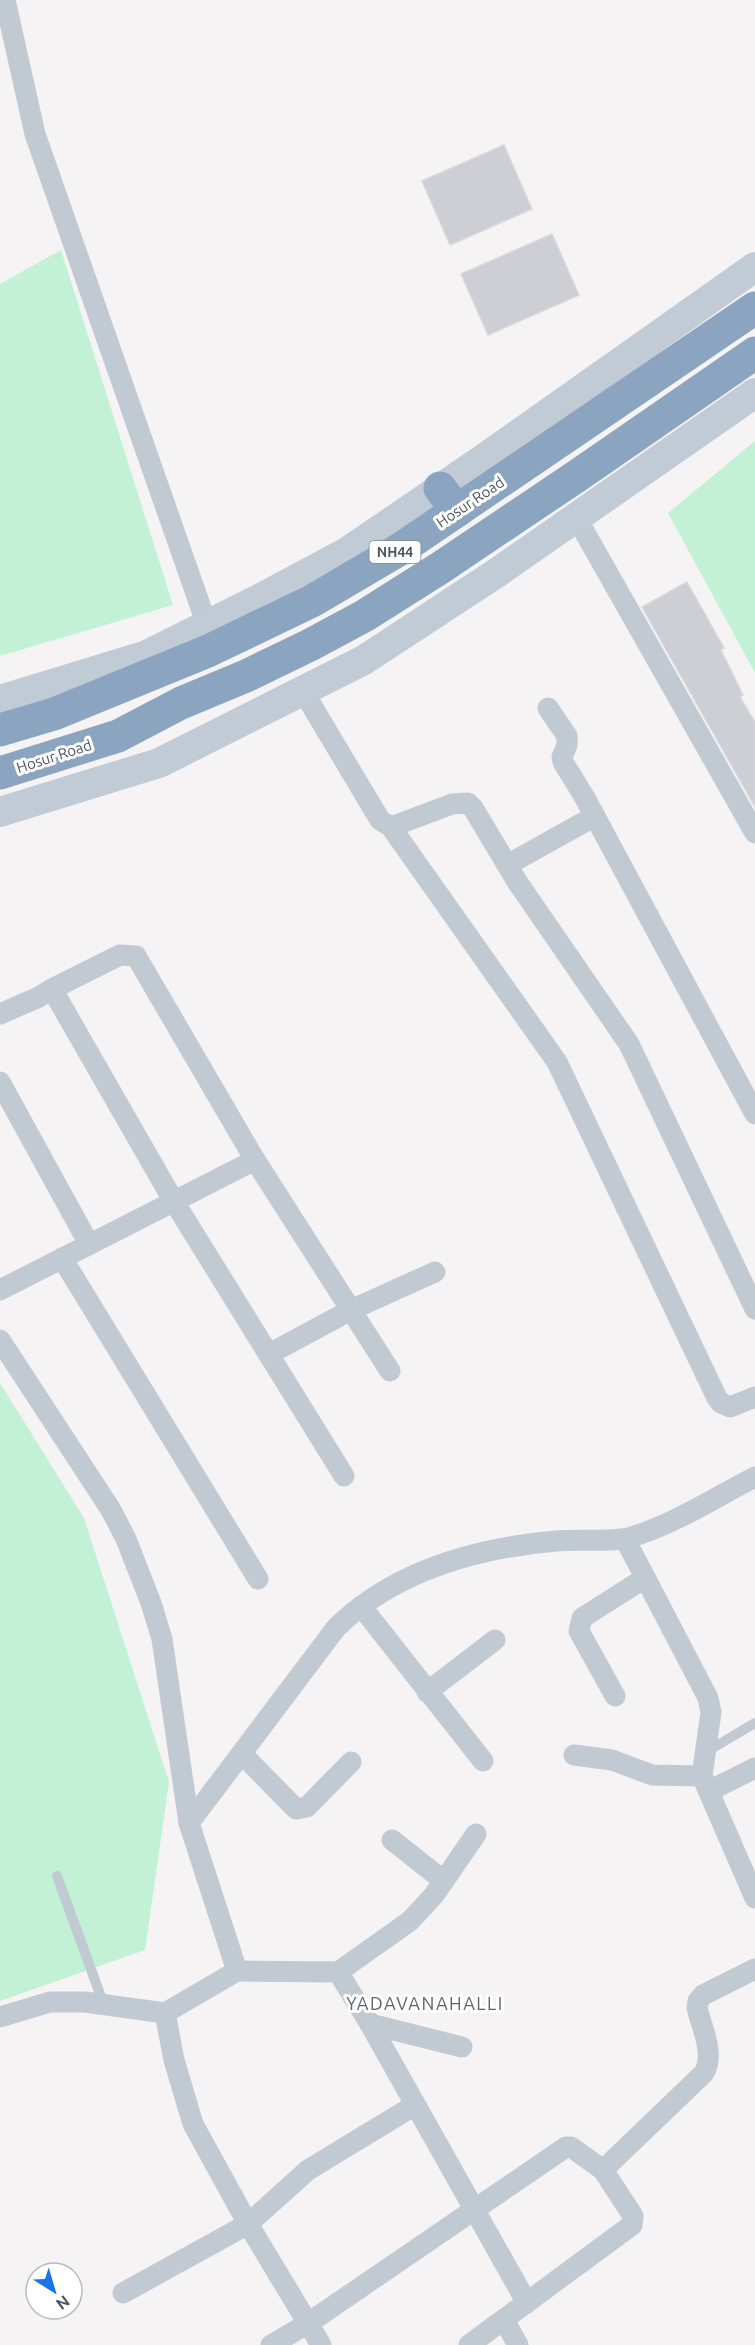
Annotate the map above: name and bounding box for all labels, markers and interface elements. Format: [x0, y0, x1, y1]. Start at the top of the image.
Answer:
street label: Hosur Road [433, 473, 507, 531]
road number: NH44 [370, 541, 420, 563]
street label: Hosur Road [14, 736, 94, 776]
district label: YADAVANAHALLI [346, 1993, 504, 2013]
north arrow [24, 2261, 84, 2321]
text: N [53, 2292, 73, 2314]

